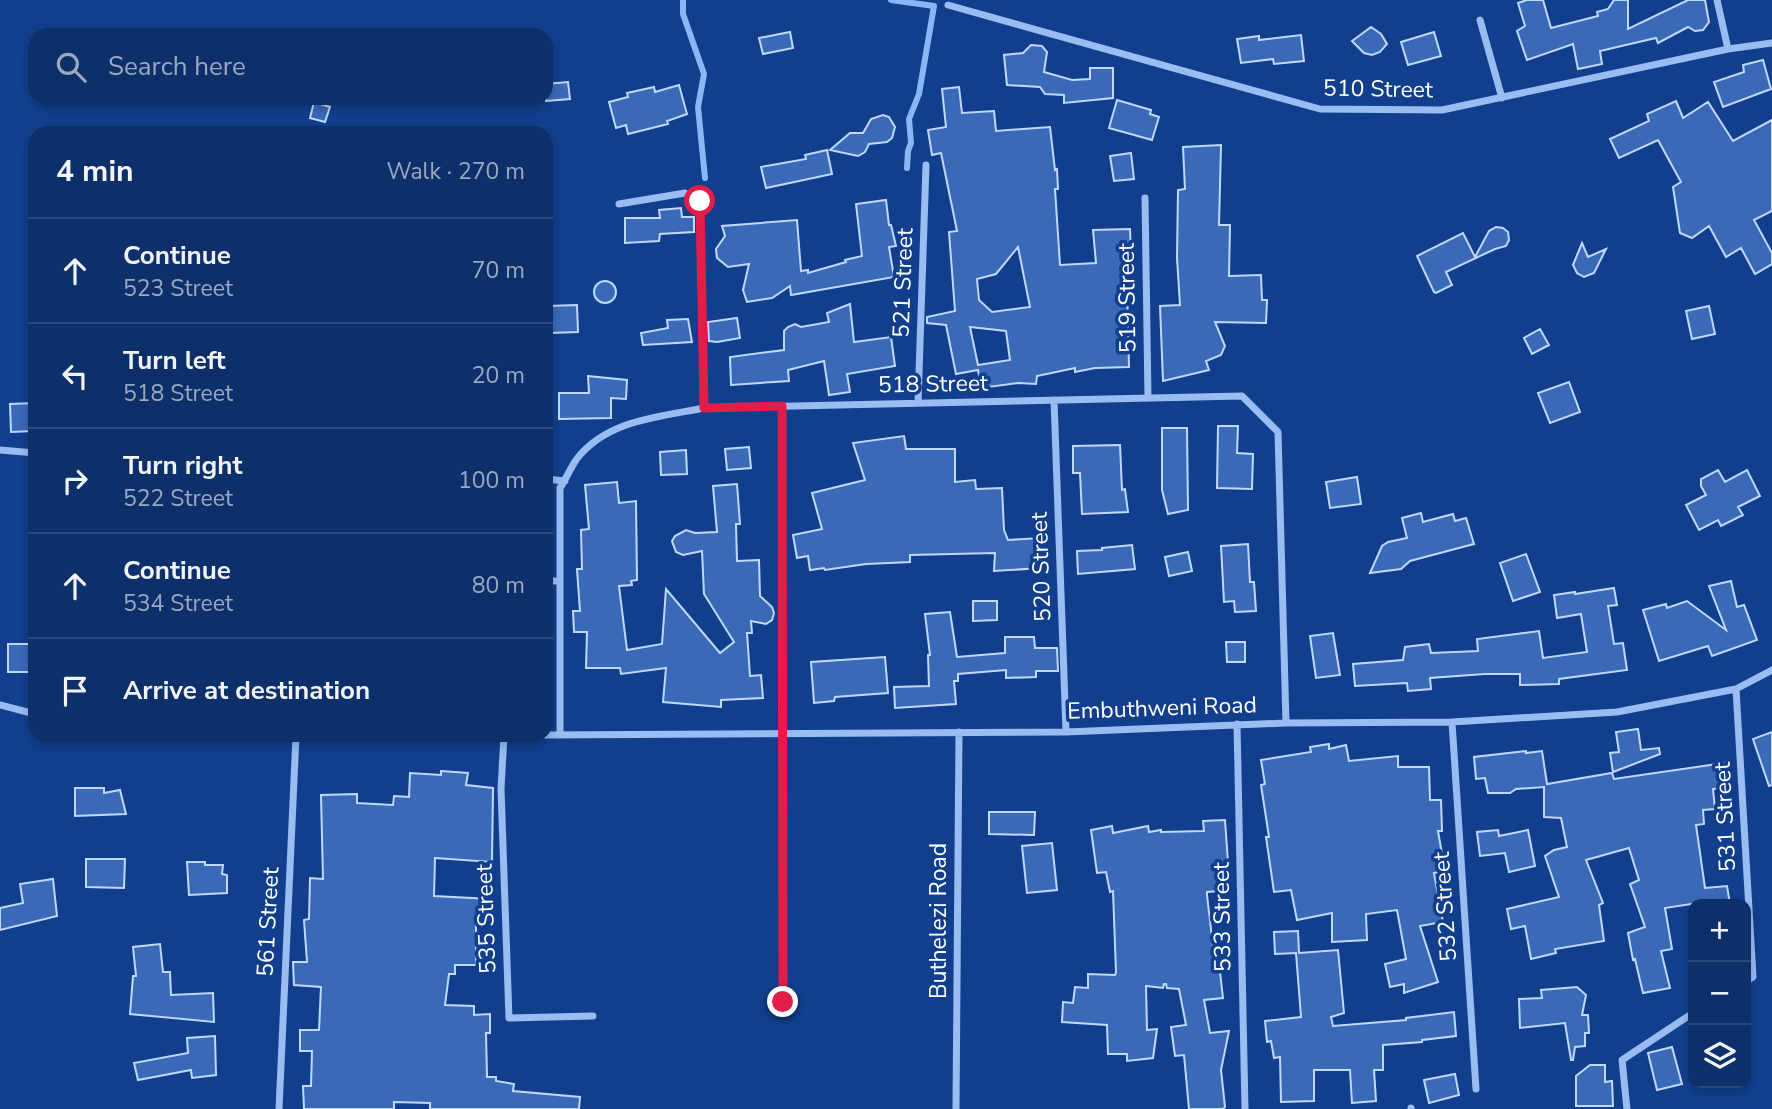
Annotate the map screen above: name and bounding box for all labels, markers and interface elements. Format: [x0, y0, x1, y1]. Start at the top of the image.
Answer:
search box [28, 28, 553, 105]
icon: search [52, 48, 90, 86]
text: Search here [108, 49, 246, 84]
street label: 510 Street [1323, 73, 1434, 105]
text: 4 min [56, 151, 134, 192]
text: Walk · 270 m [386, 156, 525, 187]
route start [684, 185, 715, 216]
street label: 521 Street [886, 227, 920, 339]
text: Continue [123, 238, 231, 273]
street label: 519 Street [1111, 242, 1143, 353]
icon: ahead [56, 252, 94, 290]
text: 70 m [472, 255, 525, 286]
text: 523 Street [123, 273, 233, 304]
text: Turn left [123, 343, 226, 378]
icon: left [56, 357, 94, 395]
text: 20 m [472, 360, 525, 391]
street label: 518 Street [878, 368, 989, 400]
text: 518 Street [123, 378, 233, 409]
text: Turn right [123, 448, 242, 483]
icon: right [56, 462, 94, 500]
text: 100 m [458, 465, 525, 496]
text: 522 Street [123, 483, 233, 514]
street label: 520 Street [1024, 511, 1058, 623]
text: Continue [123, 553, 231, 588]
icon: ahead [56, 567, 94, 605]
text: 80 m [472, 570, 525, 601]
text: 534 Street [123, 588, 233, 619]
icon: arrive [56, 672, 94, 710]
text: Arrive at destination [123, 673, 370, 708]
street label: Embuthweni Road [1067, 689, 1257, 727]
street label: 531 Street [1707, 760, 1743, 873]
street label: Buthelezi Road [923, 843, 954, 999]
street label: 532 Street [1426, 850, 1464, 963]
street label: 533 Street [1206, 861, 1238, 972]
street label: 535 Street [469, 863, 503, 975]
street label: 561 Street [250, 865, 286, 978]
map controls [1688, 899, 1751, 1088]
button: + [1688, 899, 1751, 962]
button: − [1688, 962, 1751, 1025]
route end [767, 986, 798, 1017]
button: layers [1688, 1025, 1751, 1088]

